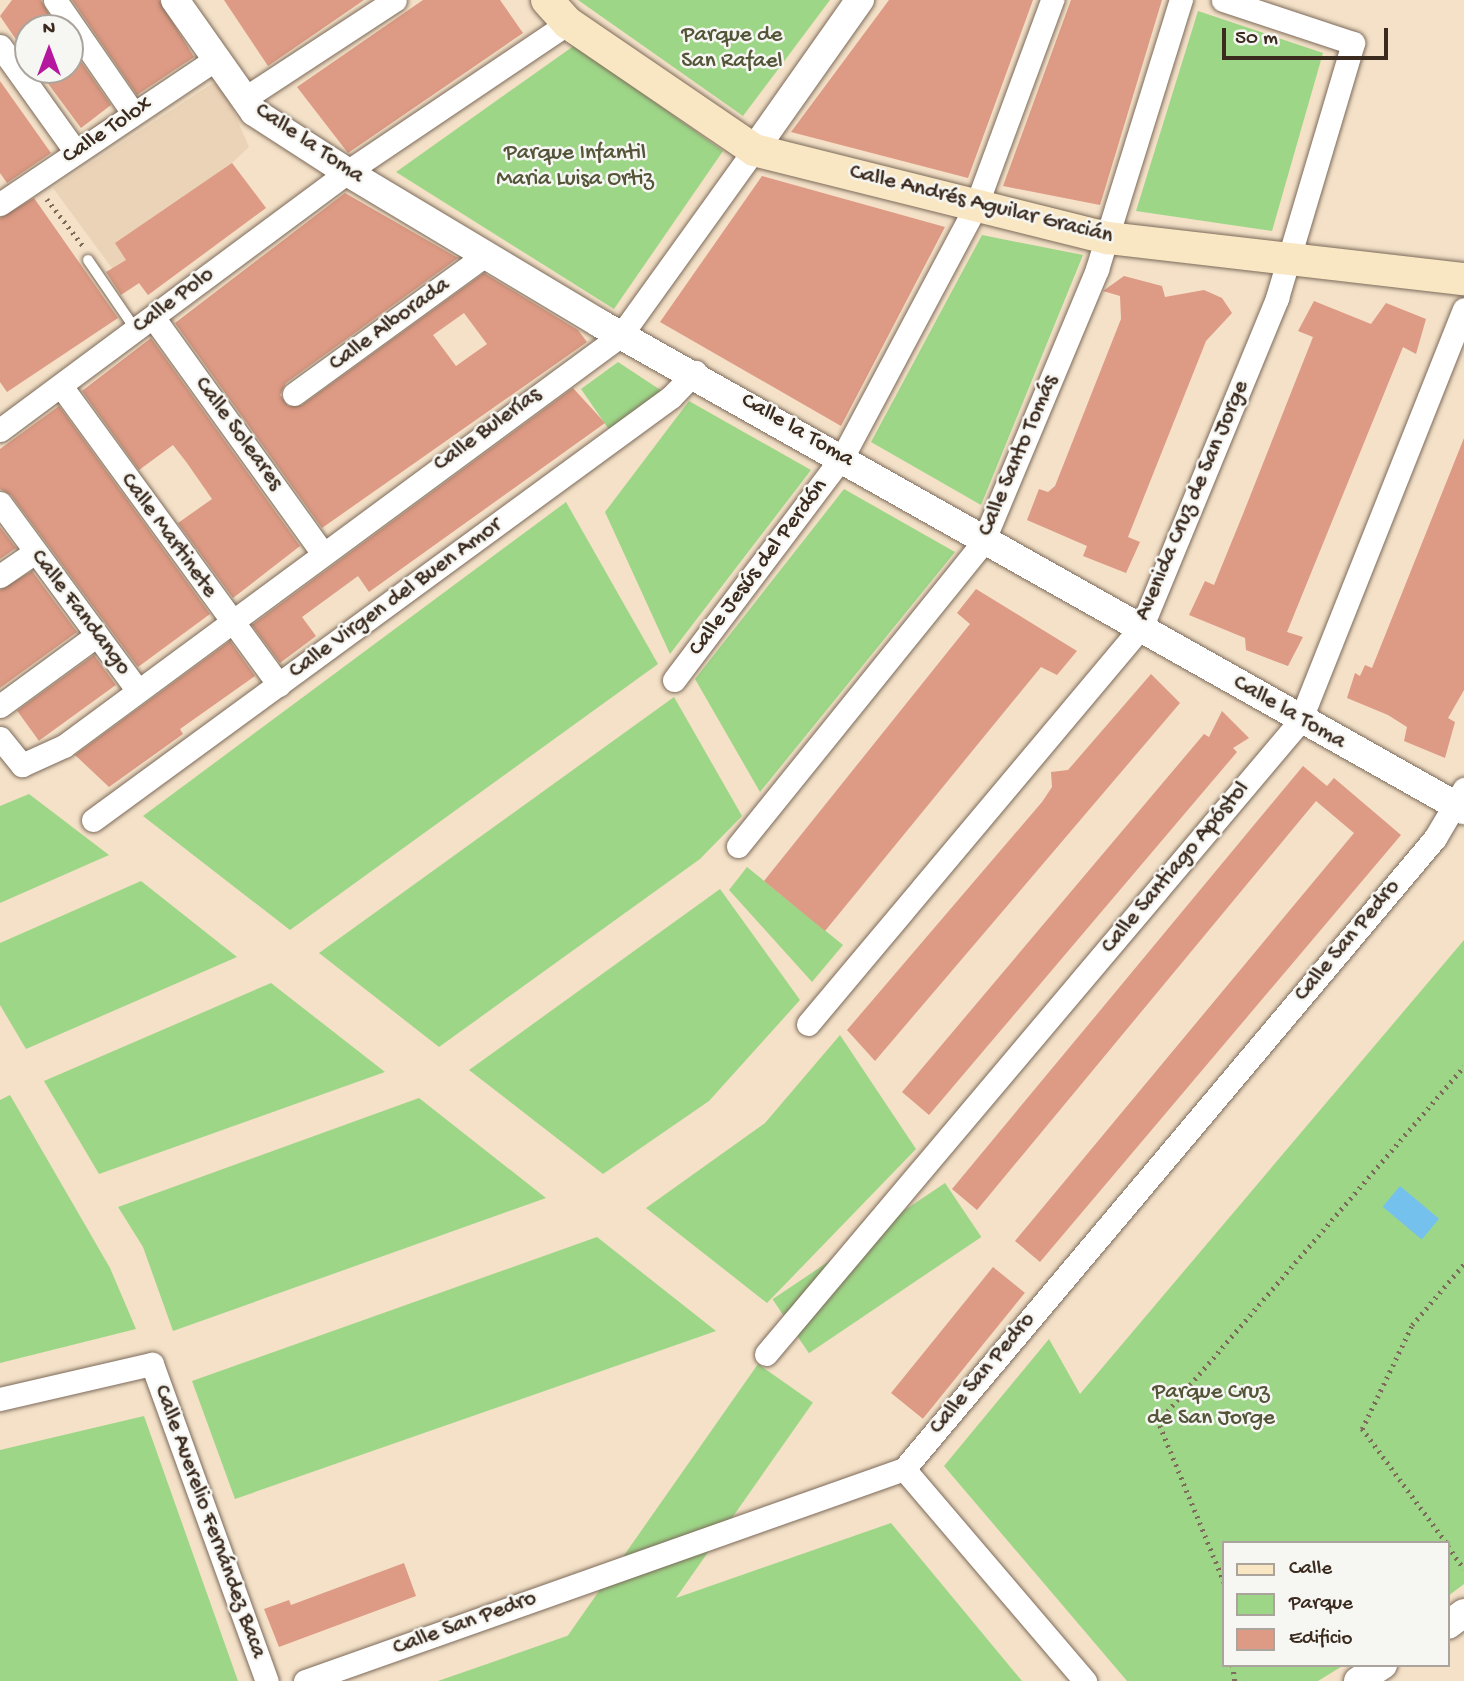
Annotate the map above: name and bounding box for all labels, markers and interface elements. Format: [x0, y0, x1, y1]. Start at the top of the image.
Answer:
north arrow [14, 14, 84, 84]
scale bar [1226, 14, 1392, 58]
text: N [43, 18, 55, 41]
park label: Parque de San Rafael [681, 22, 783, 76]
text: 50 m [1235, 27, 1278, 52]
street label: Calle Tolox [58, 91, 158, 171]
street label: Calle la Toma [249, 97, 369, 191]
park label: Parque Infantil Maria Luisa Ortiz [496, 140, 654, 194]
street label: Calle Andrés Aguilar Gracián [847, 159, 1115, 251]
street label: Calle Polo [128, 262, 220, 340]
street label: Calle Alborada [324, 272, 456, 378]
street label: Calle Santo Tomás [973, 371, 1065, 541]
street label: Calle Soleares [188, 372, 288, 496]
street label: Avenida Cruz de San Jorge [1130, 377, 1256, 625]
street label: Calle Bulerías [429, 382, 547, 478]
street label: Calle la Toma [736, 388, 858, 474]
street label: Calle Martinete [113, 468, 223, 604]
street label: Calle Jesús del Perdón [683, 474, 835, 662]
street label: Calle Virgen del Buen Amor [284, 512, 508, 686]
street label: Calle Fandango [24, 545, 136, 681]
street label: Calle la Toma [1228, 670, 1350, 756]
street label: Calle Santiago Apóstol [1096, 776, 1256, 960]
street label: Calle San Pedro [1289, 874, 1407, 1008]
street label: Calle San Pedro [924, 1307, 1042, 1441]
park label: Parque Cruz de San Jorge [1147, 1379, 1275, 1433]
street label: Calle Auerelio Fernández Baca [147, 1382, 271, 1662]
legend [1222, 1541, 1450, 1667]
text: Calle [1289, 1557, 1332, 1582]
street label: Calle San Pedro [390, 1585, 540, 1663]
text: Parque [1289, 1592, 1353, 1617]
text: Edificio [1289, 1627, 1353, 1652]

